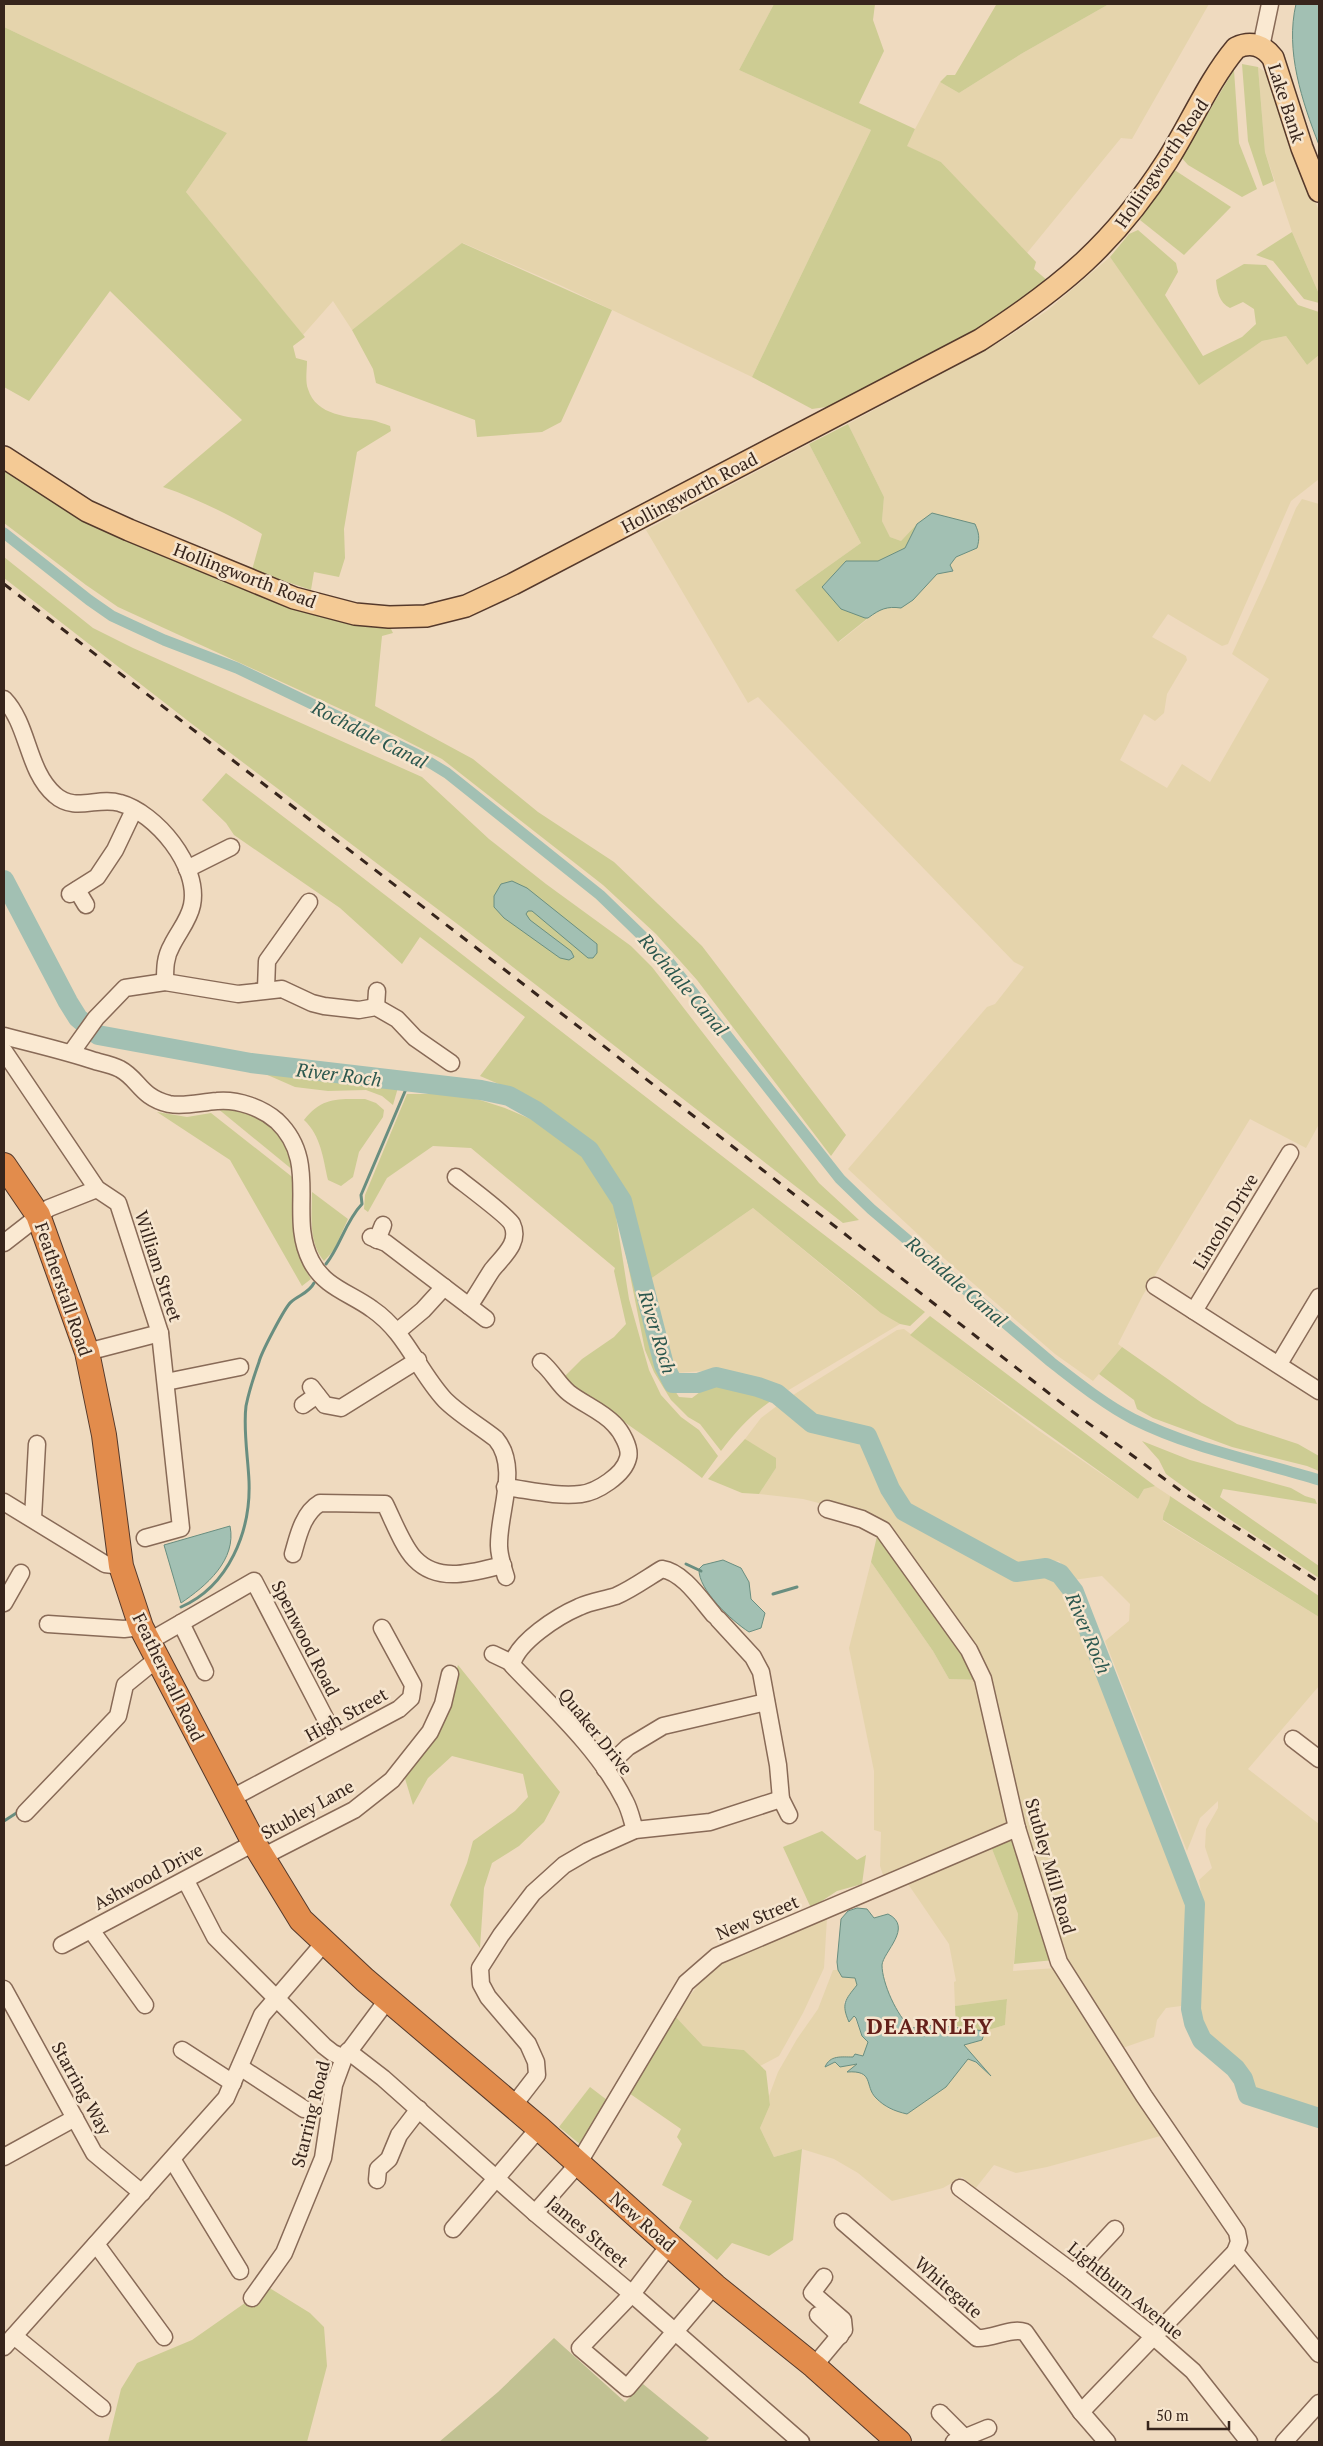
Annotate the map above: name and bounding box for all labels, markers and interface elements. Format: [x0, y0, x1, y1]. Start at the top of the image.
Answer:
street label: Lake Bank [1263, 60, 1311, 146]
street label: Hollingworth Road [1109, 94, 1213, 232]
street label: Hollingworth Road [617, 446, 761, 538]
street label: Hollingworth Road [170, 537, 320, 613]
water label: Rochdale Canal [307, 694, 433, 774]
water label: Rochdale Canal [633, 927, 735, 1041]
water label: River Roch [294, 1056, 383, 1092]
street label: Lincoln Drive [1187, 1169, 1263, 1273]
street label: William Street [130, 1207, 188, 1325]
street label: Featherstall Road [30, 1219, 98, 1359]
water label: Rochdale Canal [900, 1229, 1013, 1332]
water label: River Roch [633, 1286, 682, 1377]
street label: Spenwood Road [267, 1576, 346, 1700]
water label: River Roch [1060, 1588, 1117, 1677]
street label: Featherstall Road [128, 1609, 210, 1745]
street label: High Street [300, 1681, 392, 1747]
street label: Quaker Drive [554, 1683, 638, 1779]
street label: Stubley Lane [256, 1774, 358, 1844]
street label: Stubley Mill Road [1020, 1795, 1082, 1937]
street label: Ashwood Drive [89, 1837, 207, 1915]
street label: New Street [712, 1889, 802, 1945]
district label: DEARNLEY [867, 2011, 994, 2040]
street label: Starring Way [47, 2037, 118, 2140]
street label: Starring Road [285, 2058, 335, 2170]
street label: New Road [605, 2186, 681, 2256]
street label: James Street [542, 2190, 634, 2273]
street label: Lightburn Avenue [1063, 2236, 1189, 2344]
street label: Whitegate [910, 2251, 988, 2323]
scale bar [1148, 2398, 1229, 2430]
text: 50 m [1156, 2405, 1189, 2425]

